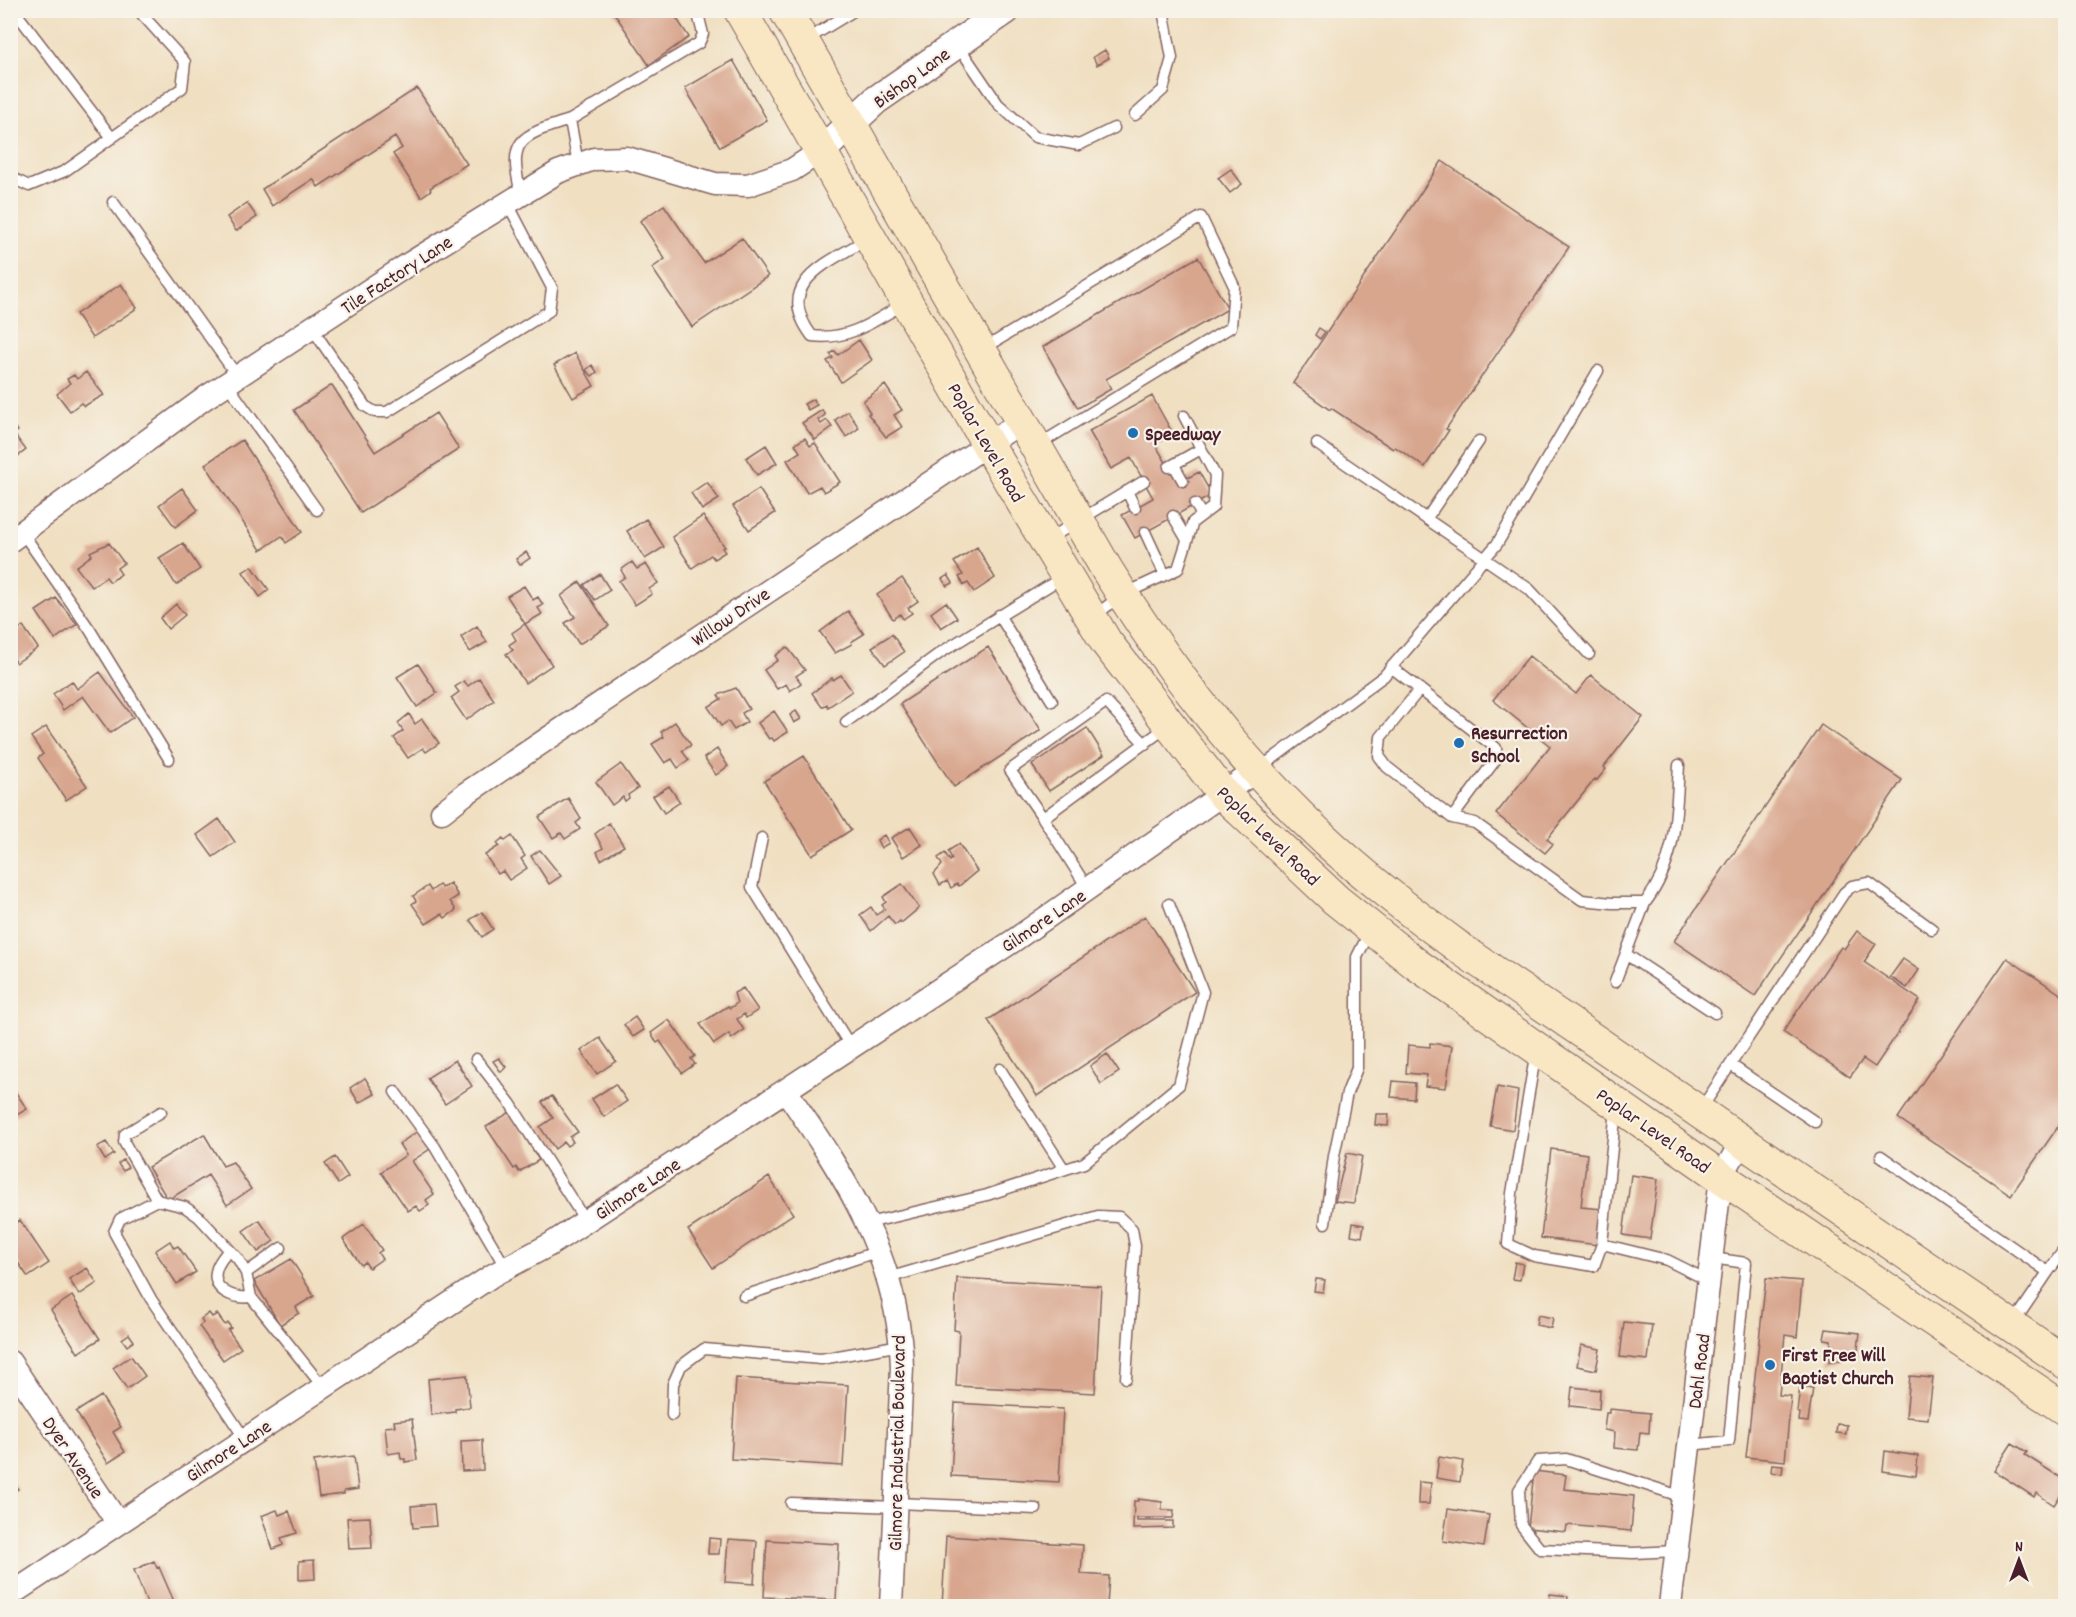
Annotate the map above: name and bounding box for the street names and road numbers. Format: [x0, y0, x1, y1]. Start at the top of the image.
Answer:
street label: Bishop Lane [869, 42, 957, 117]
street label: Tile Factory Lane [336, 230, 459, 323]
street label: Poplar Level Road [939, 378, 1030, 509]
street label: Willow Drive [687, 582, 777, 655]
street label: Poplar Level Road [1209, 780, 1325, 894]
street label: Gilmore Lane [996, 883, 1093, 961]
street label: Poplar Level Road [1589, 1083, 1715, 1182]
street label: Gilmore Lane [590, 1152, 687, 1229]
street label: Dahl Road [1682, 1332, 1719, 1411]
street label: Gilmore Industrial Boulevard [883, 1335, 915, 1551]
street label: Dyer Avenue [34, 1412, 109, 1506]
street label: Gilmore Lane [181, 1414, 278, 1491]

